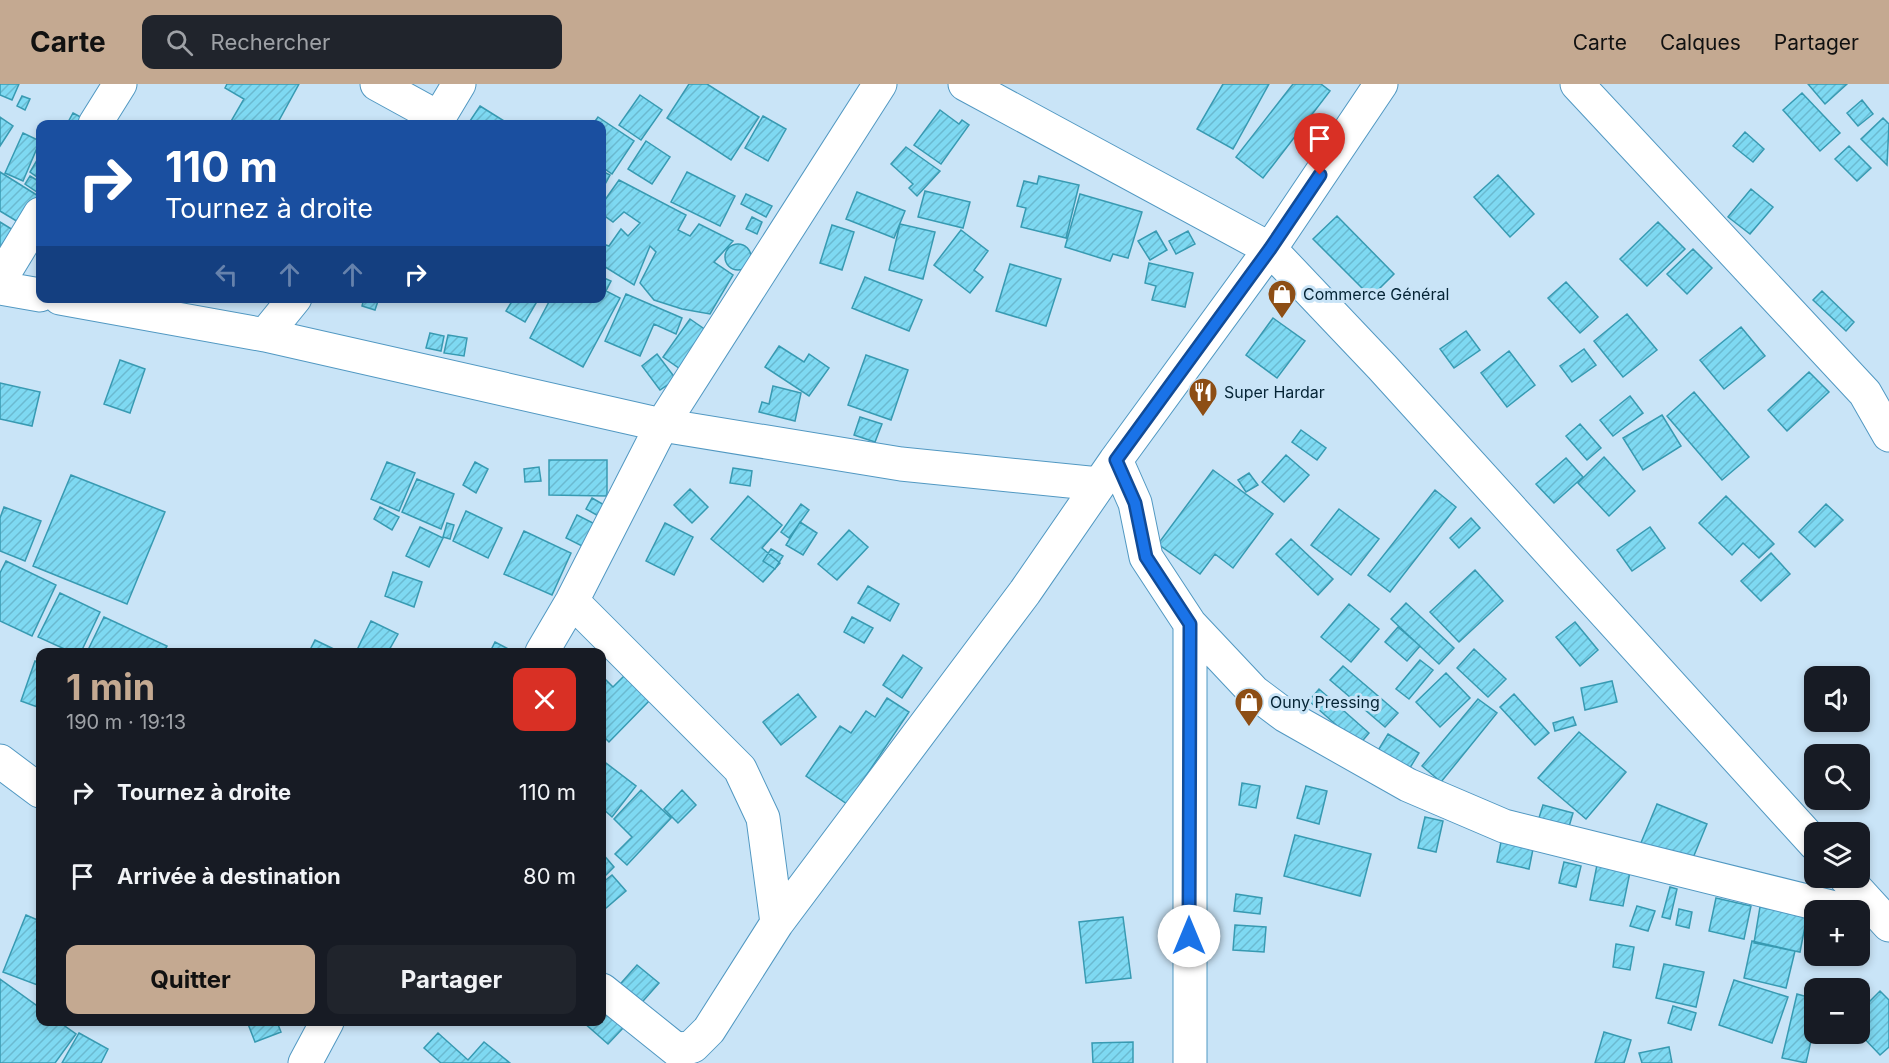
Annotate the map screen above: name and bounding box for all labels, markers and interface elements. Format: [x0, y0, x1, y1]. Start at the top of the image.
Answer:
search box [142, 15, 562, 69]
text: Carte [30, 25, 106, 59]
icon: search [163, 26, 196, 59]
text: Rechercher [211, 29, 330, 55]
text: Carte [1573, 30, 1627, 55]
text: Calques [1660, 30, 1741, 55]
text: Partager [1774, 30, 1859, 55]
pin [1294, 113, 1345, 175]
icon: arrive [1303, 122, 1336, 155]
text: 110 m [165, 141, 278, 192]
icon: right [66, 144, 144, 222]
text: Tournez à droite [165, 192, 373, 225]
icon: left [210, 258, 243, 291]
icon: ahead [273, 258, 306, 291]
icon: ahead [336, 258, 369, 291]
icon: right [399, 258, 432, 291]
shop icon: Commerce Général [1266, 278, 1298, 320]
place label: Commerce Général [1303, 284, 1449, 304]
restaurant icon: Super Hardar [1187, 376, 1219, 418]
place label: Super Hardar [1224, 382, 1325, 402]
text: 1 min [66, 665, 155, 709]
map controls [1804, 666, 1870, 1044]
button: sound [1804, 666, 1870, 732]
button: close [513, 668, 576, 731]
shop icon: Ouny Pressing [1233, 686, 1265, 728]
place label: Ouny Pressing [1270, 692, 1380, 712]
text: 190 m · 19:13 [66, 710, 186, 734]
button: search [1804, 744, 1870, 810]
icon: right [66, 776, 99, 809]
text: Tournez à droite [117, 779, 291, 805]
text: 110 m [519, 779, 576, 805]
button: layers [1804, 822, 1870, 888]
icon: arrive [66, 860, 99, 893]
text: Arrivée à destination [117, 863, 341, 889]
text: 80 m [523, 863, 576, 889]
button: + [1804, 900, 1870, 966]
position arrow [1157, 904, 1221, 968]
button: Quitter [66, 945, 315, 1014]
button: Partager [327, 945, 576, 1014]
button: − [1804, 978, 1870, 1044]

